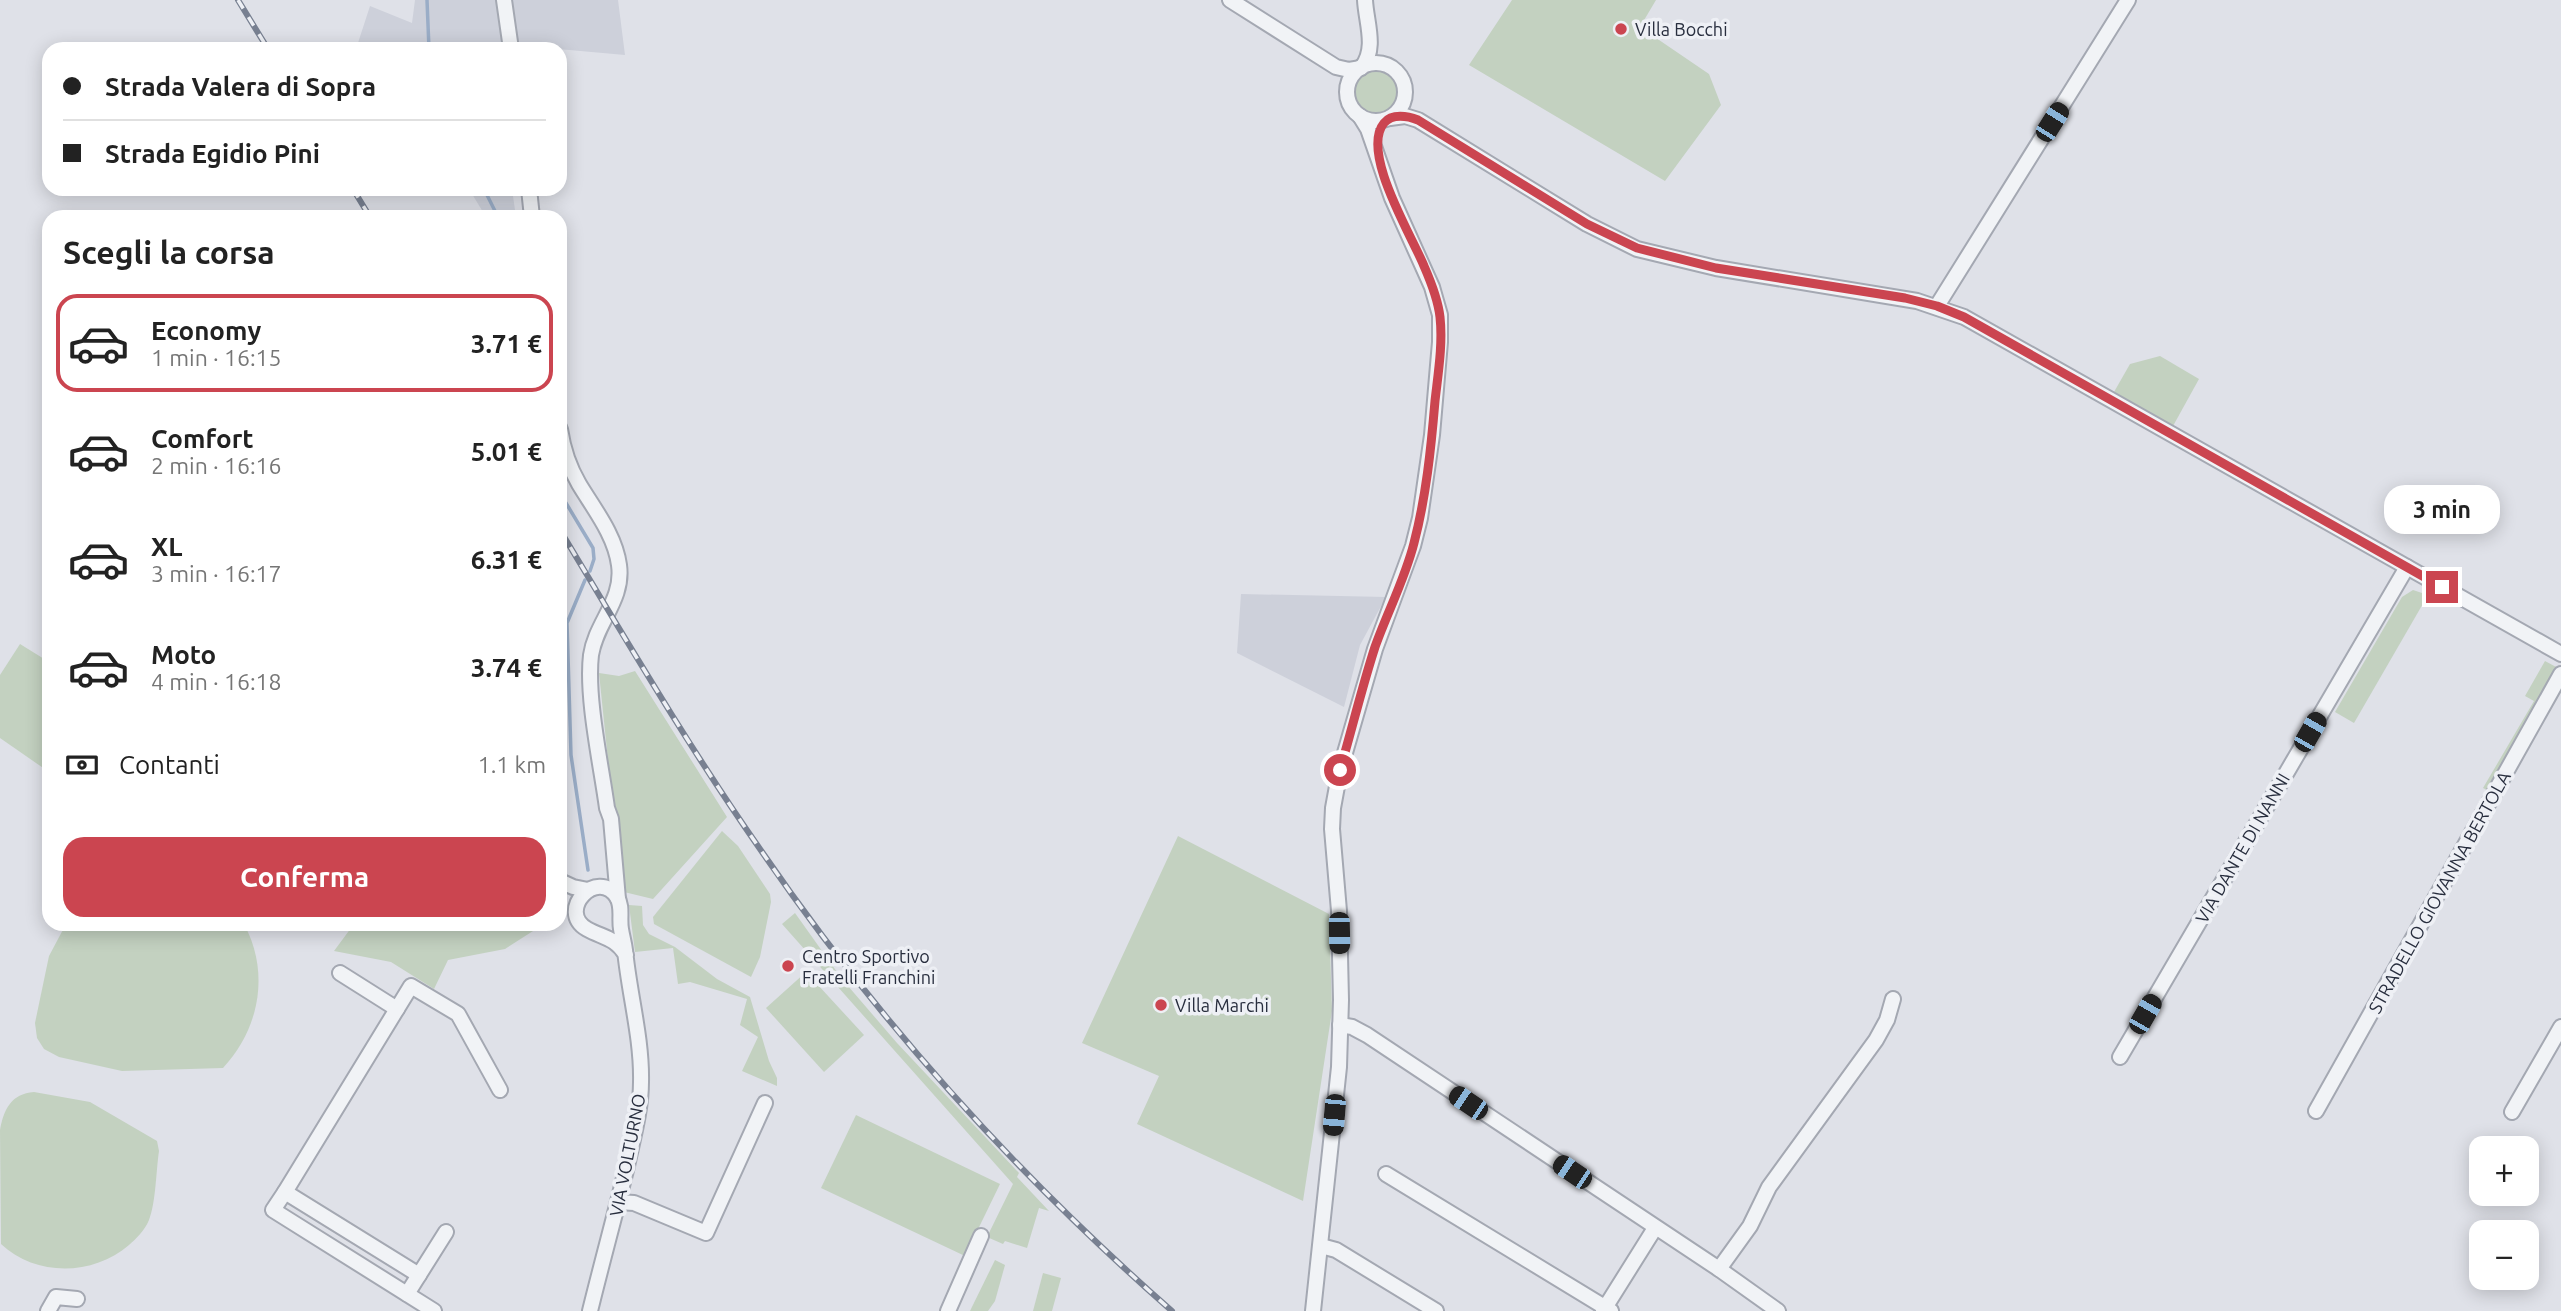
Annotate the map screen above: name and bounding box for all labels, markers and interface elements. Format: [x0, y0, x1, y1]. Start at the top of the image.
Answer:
place label: Villa Bocchi [1635, 19, 1728, 39]
marker: Villa Bocchi [1613, 21, 1629, 37]
text: Strada Valera di Sopra [105, 72, 376, 101]
car [2032, 99, 2073, 145]
text: Strada Egidio Pini [105, 139, 320, 168]
text: Scegli la corsa [63, 234, 275, 270]
icon: car [67, 312, 130, 375]
text: Economy [151, 316, 261, 345]
text: 3.71 € [471, 329, 542, 358]
text: 1 min · 16:15 [151, 345, 282, 370]
icon: car [67, 420, 130, 483]
text: Comfort [151, 424, 254, 453]
text: 5.01 € [471, 437, 542, 466]
text: 2 min · 16:16 [151, 453, 282, 478]
callout: 3 min [2384, 486, 2500, 534]
text: 3 min [2413, 497, 2471, 522]
icon: car [67, 528, 130, 591]
text: XL [151, 532, 182, 561]
text: 6.31 € [471, 545, 542, 574]
text: 3 min · 16:17 [151, 561, 282, 586]
route end [2426, 571, 2458, 603]
icon: car [67, 636, 130, 699]
text: Moto [151, 640, 216, 669]
text: 3.74 € [471, 653, 542, 682]
text: 4 min · 16:18 [151, 669, 282, 694]
car [2291, 709, 2330, 755]
icon: cash [63, 746, 101, 784]
text: Contanti [119, 750, 220, 779]
text: 1.1 km [478, 752, 546, 777]
route start [1324, 754, 1356, 786]
street label: STRADELLO GIOVANNA BERTOLA [2364, 767, 2514, 1016]
street label: VIA DANTE DI NANNI [2191, 770, 2293, 926]
button: Conferma [63, 837, 546, 917]
car [1329, 912, 1350, 954]
place label: Centro Sportivo Fratelli Franchini [802, 946, 935, 987]
marker: Centro Sportivo Fratelli Franchini [780, 958, 796, 974]
car [2126, 991, 2165, 1037]
place label: Villa Marchi [1175, 995, 1269, 1015]
marker: Villa Marchi [1153, 997, 1169, 1013]
car [1445, 1083, 1492, 1123]
street label: VIA VOLTURNO [605, 1092, 649, 1218]
car [1322, 1093, 1347, 1137]
map controls [2469, 1136, 2539, 1290]
button: + [2469, 1136, 2539, 1206]
car [1549, 1152, 1596, 1192]
button: − [2469, 1220, 2539, 1290]

